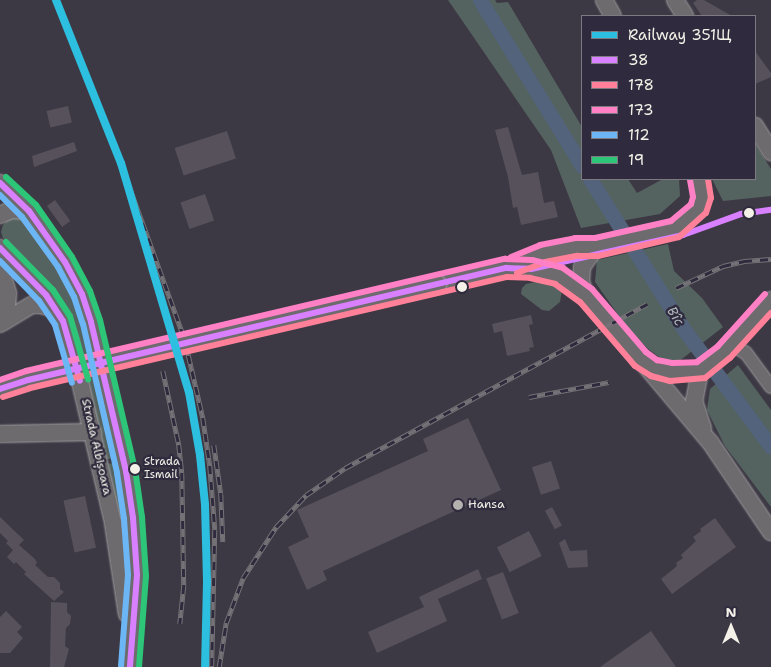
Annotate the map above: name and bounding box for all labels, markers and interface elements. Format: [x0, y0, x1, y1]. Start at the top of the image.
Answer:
legend [581, 15, 756, 180]
text: Railway 351Щ [628, 25, 731, 45]
text: 38 [628, 50, 649, 70]
text: 178 [628, 75, 654, 95]
text: 173 [628, 100, 653, 120]
text: 112 [628, 125, 650, 145]
text: 19 [628, 150, 644, 170]
unlabelled marker [744, 208, 754, 218]
unlabelled marker [457, 282, 467, 292]
water label: Bîc [664, 303, 688, 329]
street label: Strada Albișoara [78, 398, 114, 496]
place label: Strada Ismail [144, 456, 180, 482]
marker: Strada Ismail [130, 464, 140, 474]
place label: Hansa [468, 498, 505, 512]
marker: Hansa [452, 499, 464, 511]
north arrow [706, 602, 756, 652]
text: N [725, 603, 737, 621]

